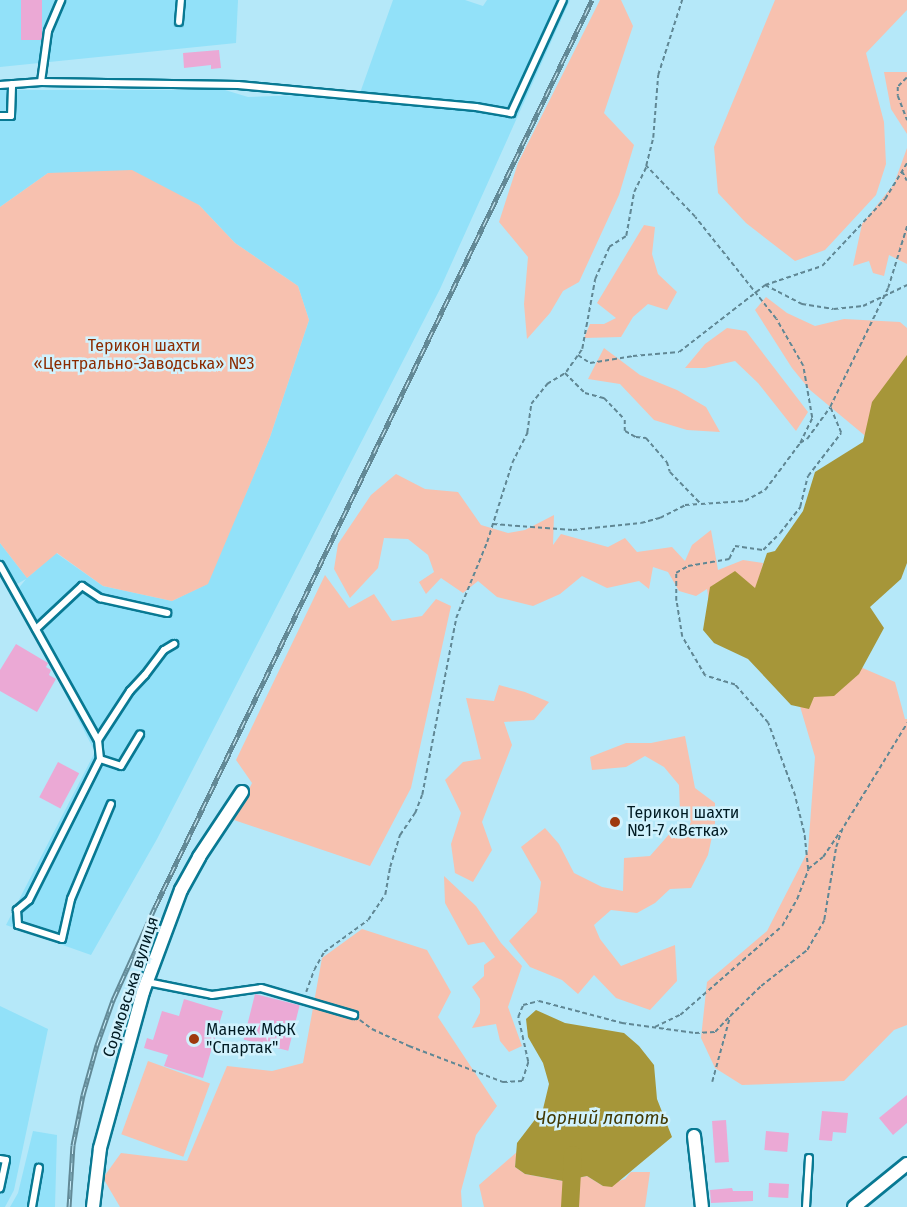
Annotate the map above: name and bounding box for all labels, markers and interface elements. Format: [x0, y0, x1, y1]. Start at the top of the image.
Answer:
park label: Терикон шахти «Центрально-Заводська» №3 [34, 336, 254, 374]
place label: Терикон шахти №1-7 «Вєтка» [627, 803, 739, 841]
marker: Терикон шахти №1-7 «Вєтка» [608, 815, 622, 829]
street label: Сормовська вулиця [99, 914, 163, 1060]
place label: Манеж МФК "Спартак" [206, 1020, 296, 1058]
marker: Манеж МФК "Спартак" [187, 1032, 201, 1046]
water label: Чорний лапоть [535, 1107, 669, 1129]

